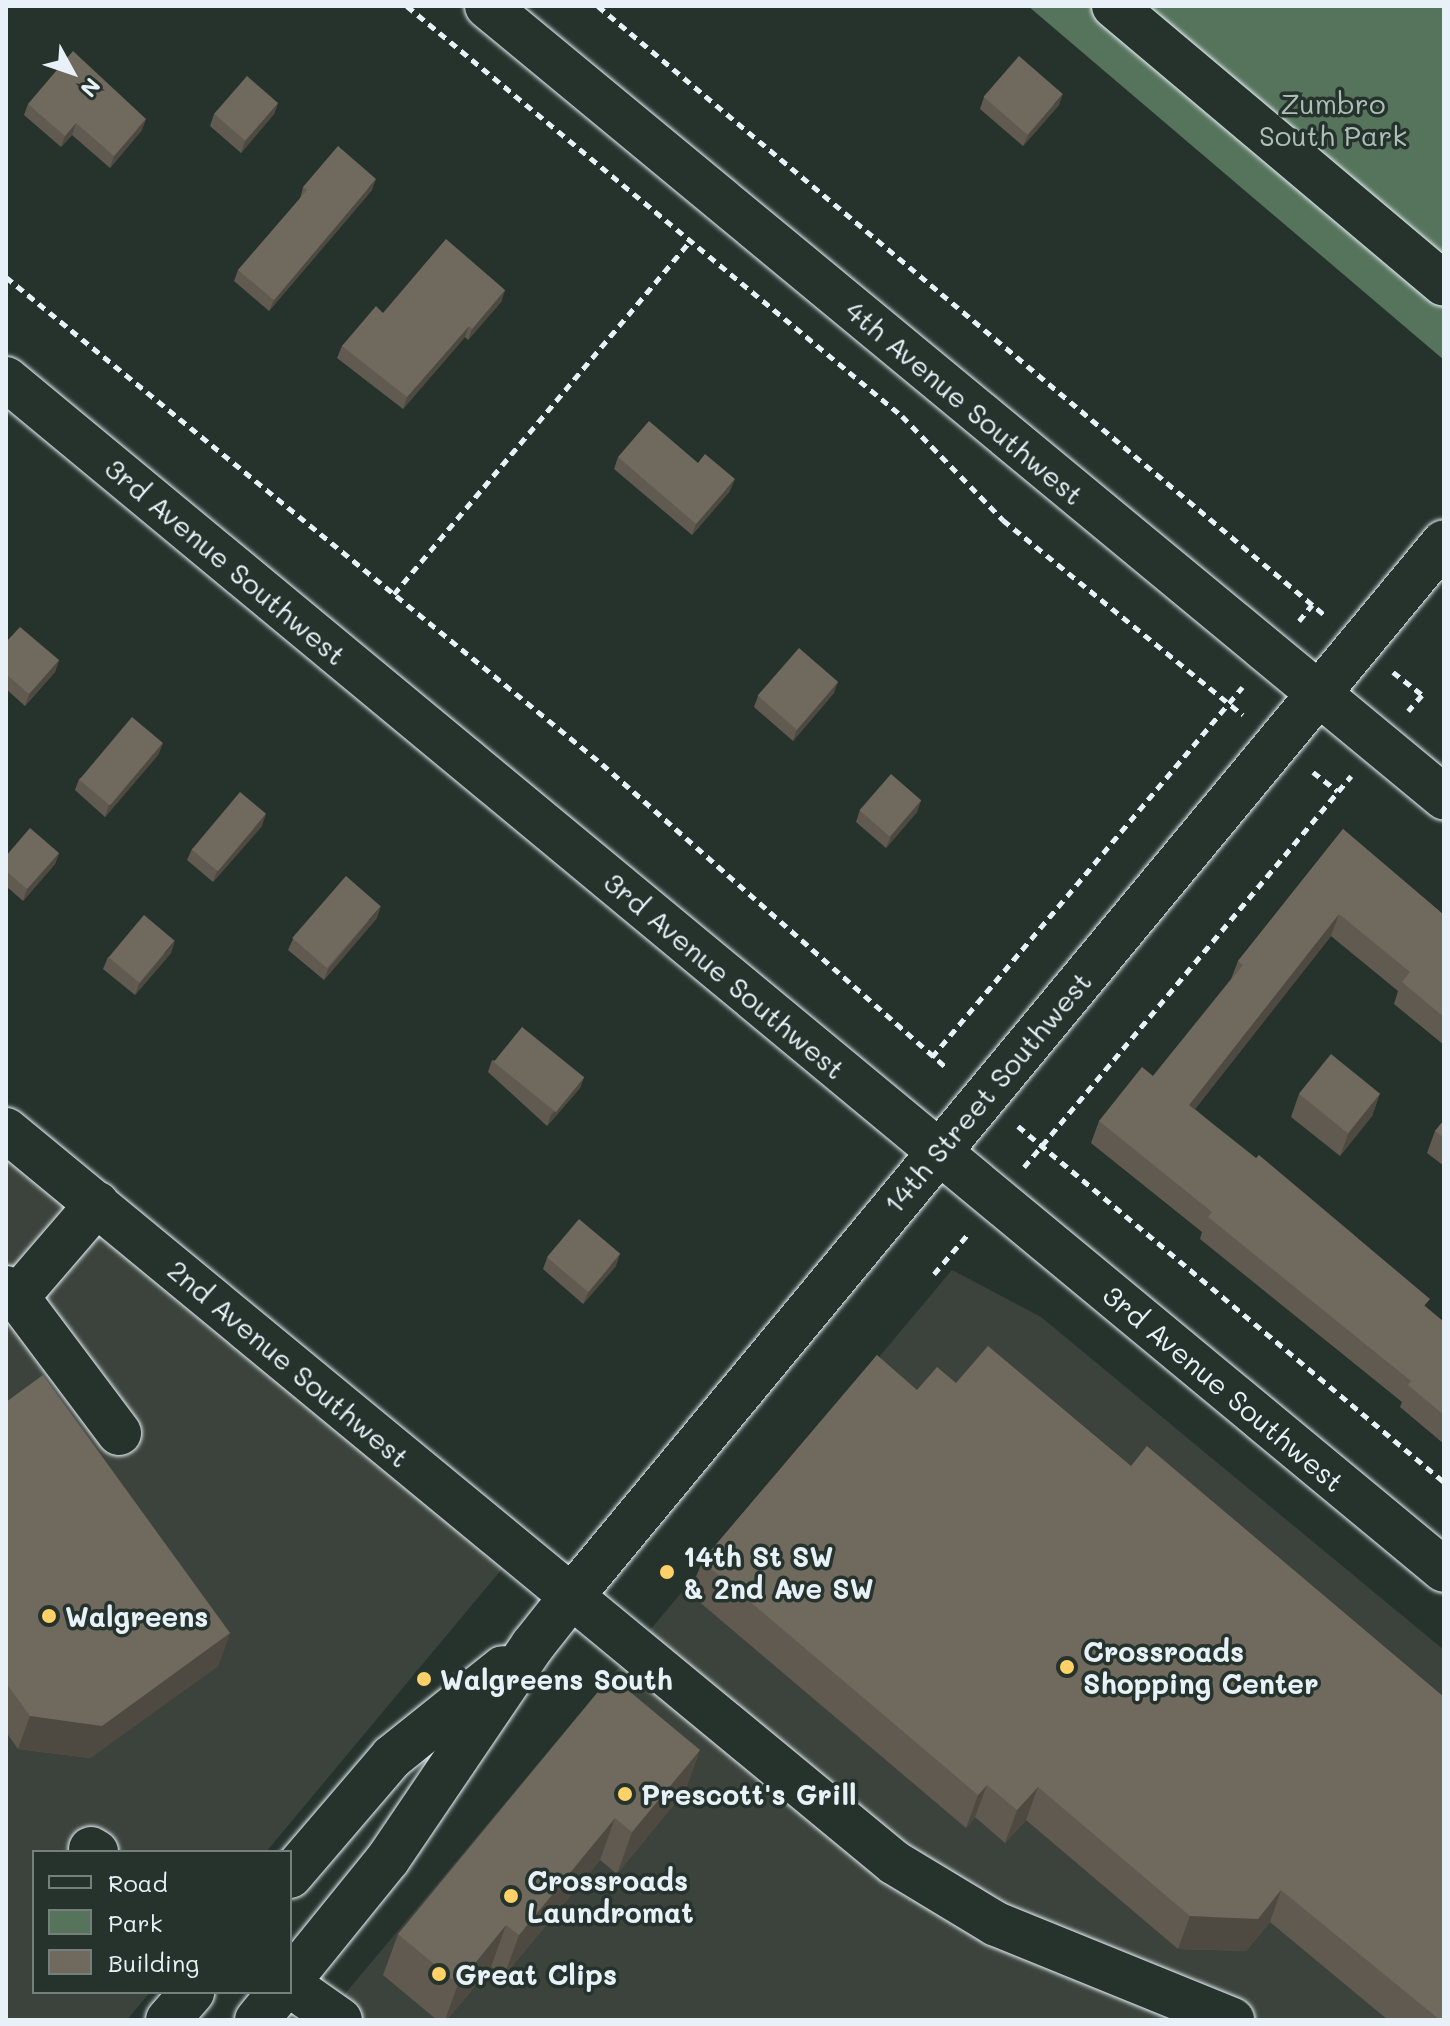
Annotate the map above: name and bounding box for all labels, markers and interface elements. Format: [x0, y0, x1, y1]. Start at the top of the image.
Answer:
north arrow [32, 32, 112, 112]
text: N [74, 72, 107, 103]
park label: Zumbro South Park [1259, 86, 1407, 152]
street label: 4th Avenue Southwest [839, 293, 1091, 511]
street label: 3rd Avenue Southwest [99, 450, 353, 672]
street label: 3rd Avenue Southwest [598, 864, 852, 1086]
street label: 14th Street Southwest [876, 964, 1098, 1220]
street label: 2nd Avenue Southwest [162, 1252, 416, 1474]
street label: 3rd Avenue Southwest [1097, 1277, 1351, 1499]
place label: 14th St SW & 2nd Ave SW [683, 1539, 874, 1605]
marker: 14th St SW & 2nd Ave SW [658, 1563, 676, 1581]
place label: Walgreens [65, 1599, 208, 1633]
marker: Walgreens [40, 1607, 58, 1625]
place label: Crossroads Shopping Center [1083, 1634, 1319, 1700]
marker: Crossroads Shopping Center [1058, 1658, 1076, 1676]
place label: Walgreens South [440, 1662, 673, 1696]
marker: Walgreens South [415, 1670, 433, 1688]
place label: Prescott's Grill [641, 1777, 857, 1811]
marker: Prescott's Grill [616, 1785, 634, 1803]
legend [32, 1850, 292, 1994]
place label: Crossroads Laundromat [527, 1863, 694, 1929]
text: Road [108, 1867, 168, 1898]
marker: Crossroads Laundromat [502, 1887, 520, 1905]
text: Park [108, 1907, 162, 1938]
text: Building [108, 1947, 199, 1978]
place label: Great Clips [455, 1957, 617, 1991]
marker: Great Clips [430, 1965, 448, 1983]

